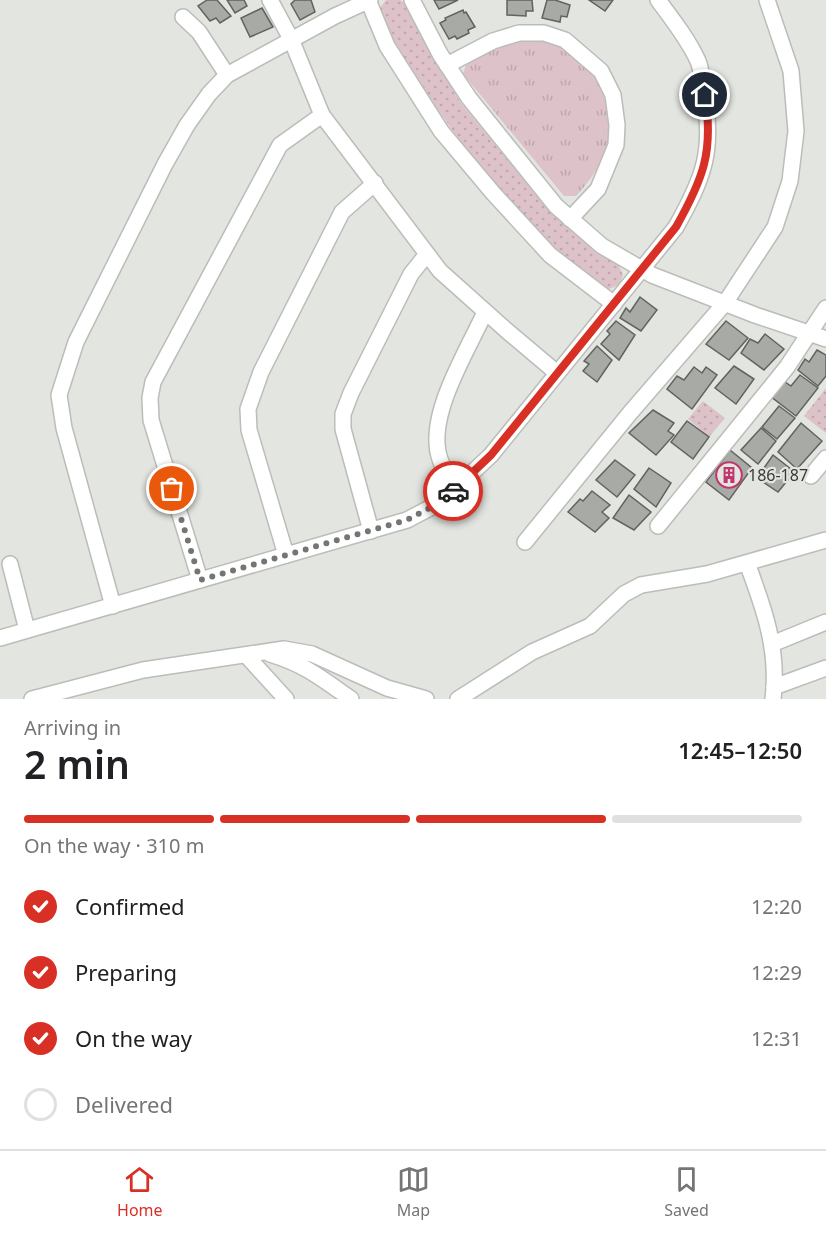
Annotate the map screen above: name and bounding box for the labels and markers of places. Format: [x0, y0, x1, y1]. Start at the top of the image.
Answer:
pin [679, 69, 730, 120]
building icon: 186-187 [714, 460, 744, 490]
pin [146, 463, 197, 514]
place label: 186-187 [748, 464, 808, 486]

